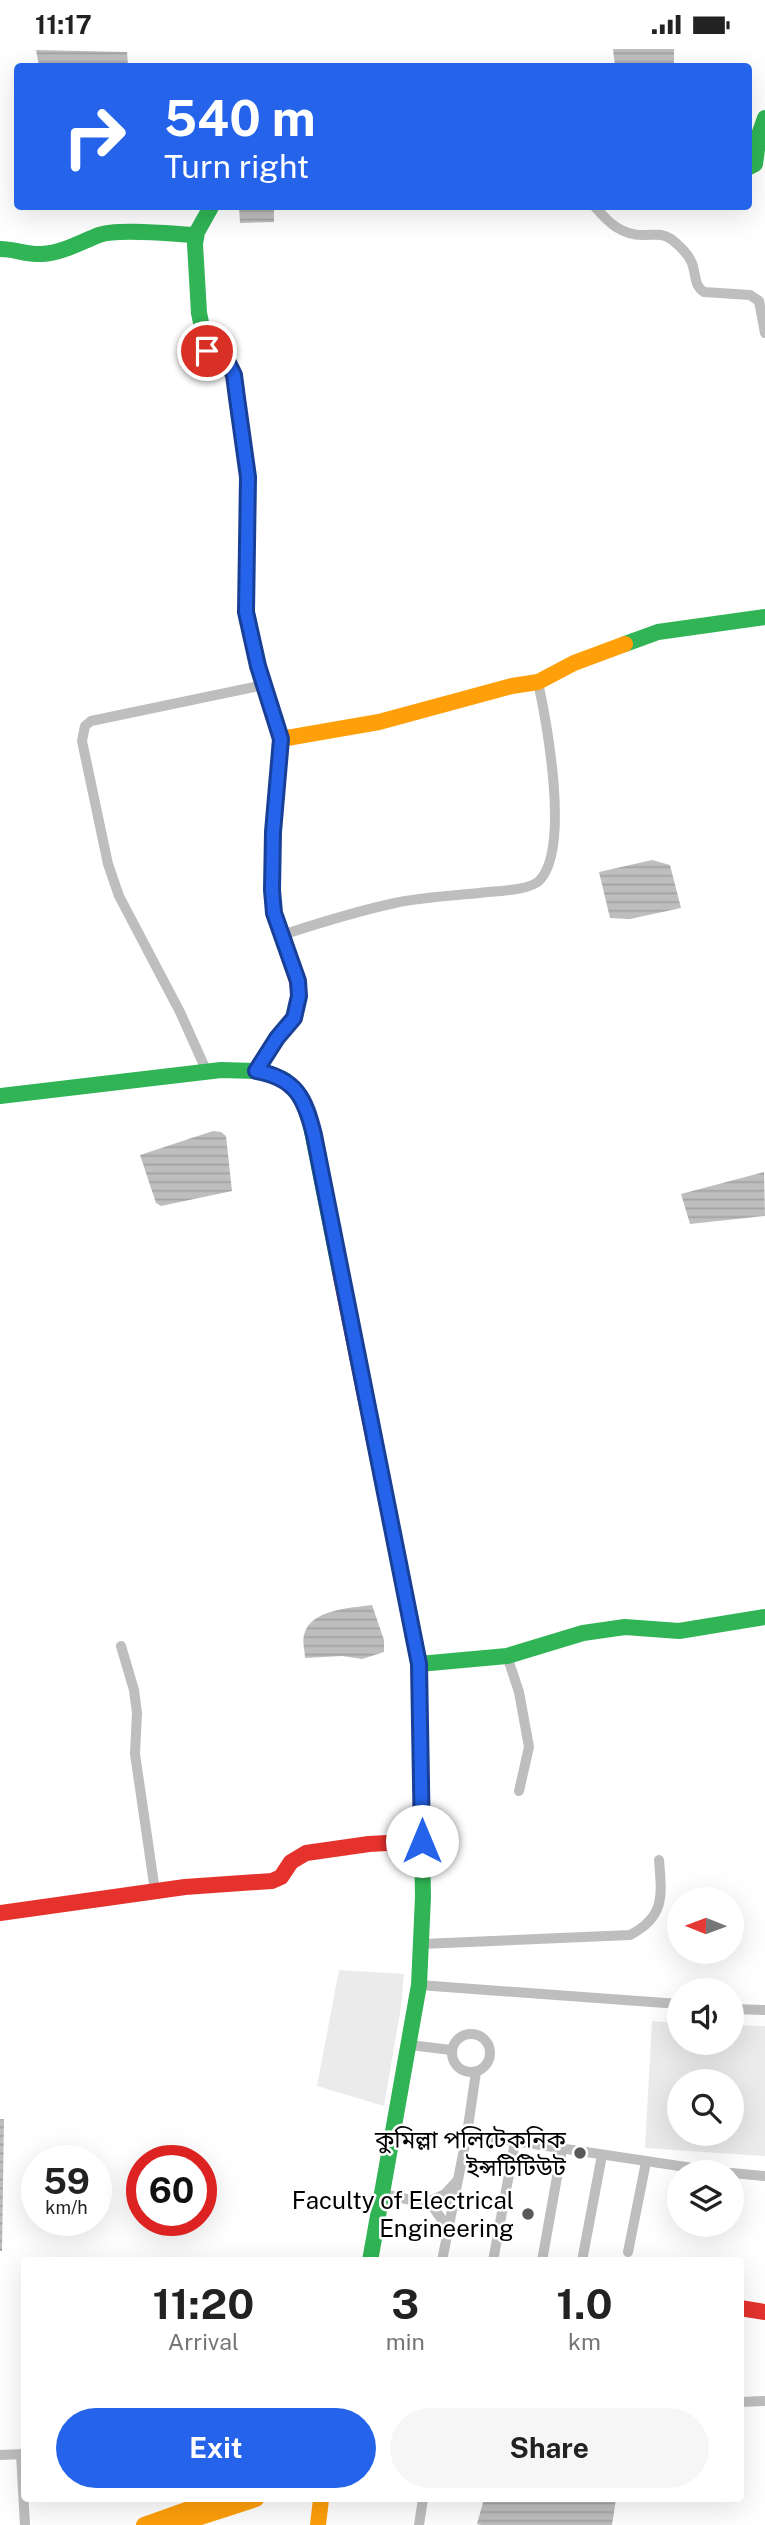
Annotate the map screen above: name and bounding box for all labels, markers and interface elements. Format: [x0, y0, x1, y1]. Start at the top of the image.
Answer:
text: 11:17 [35, 9, 92, 40]
text: 540 m [164, 89, 316, 147]
icon: right [49, 91, 140, 182]
text: Turn right [164, 148, 309, 185]
pin [177, 321, 237, 381]
icon: arrive [188, 332, 226, 370]
position arrow [385, 1804, 459, 1878]
north arrow [667, 1887, 744, 1963]
map controls [667, 1887, 744, 2237]
button: sound [667, 1978, 744, 2055]
button: search [667, 2069, 744, 2146]
place label: কুমিল্লা পলিটেকনিক ইন্সটিটিউট [374, 2125, 567, 2181]
speed limit sign: 60 [126, 2145, 217, 2236]
marker: কুমিল্লা পলিটেকনিক ইন্সটিটিউট [572, 2145, 588, 2161]
button: layers [667, 2160, 744, 2237]
text: 59 [43, 2161, 90, 2202]
place label: Faculty of Electrical Engineering [292, 2186, 514, 2242]
text: km/h [45, 2197, 88, 2218]
marker: Faculty of Electrical Engineering [520, 2206, 536, 2222]
text: 11:20 [152, 2279, 254, 2328]
text: 3 [391, 2279, 419, 2328]
text: 1.0 [556, 2279, 613, 2328]
text: Arrival [168, 2328, 239, 2355]
text: min [386, 2328, 425, 2355]
text: km [568, 2328, 601, 2355]
button: Exit [56, 2408, 376, 2488]
button: Share [390, 2408, 709, 2488]

